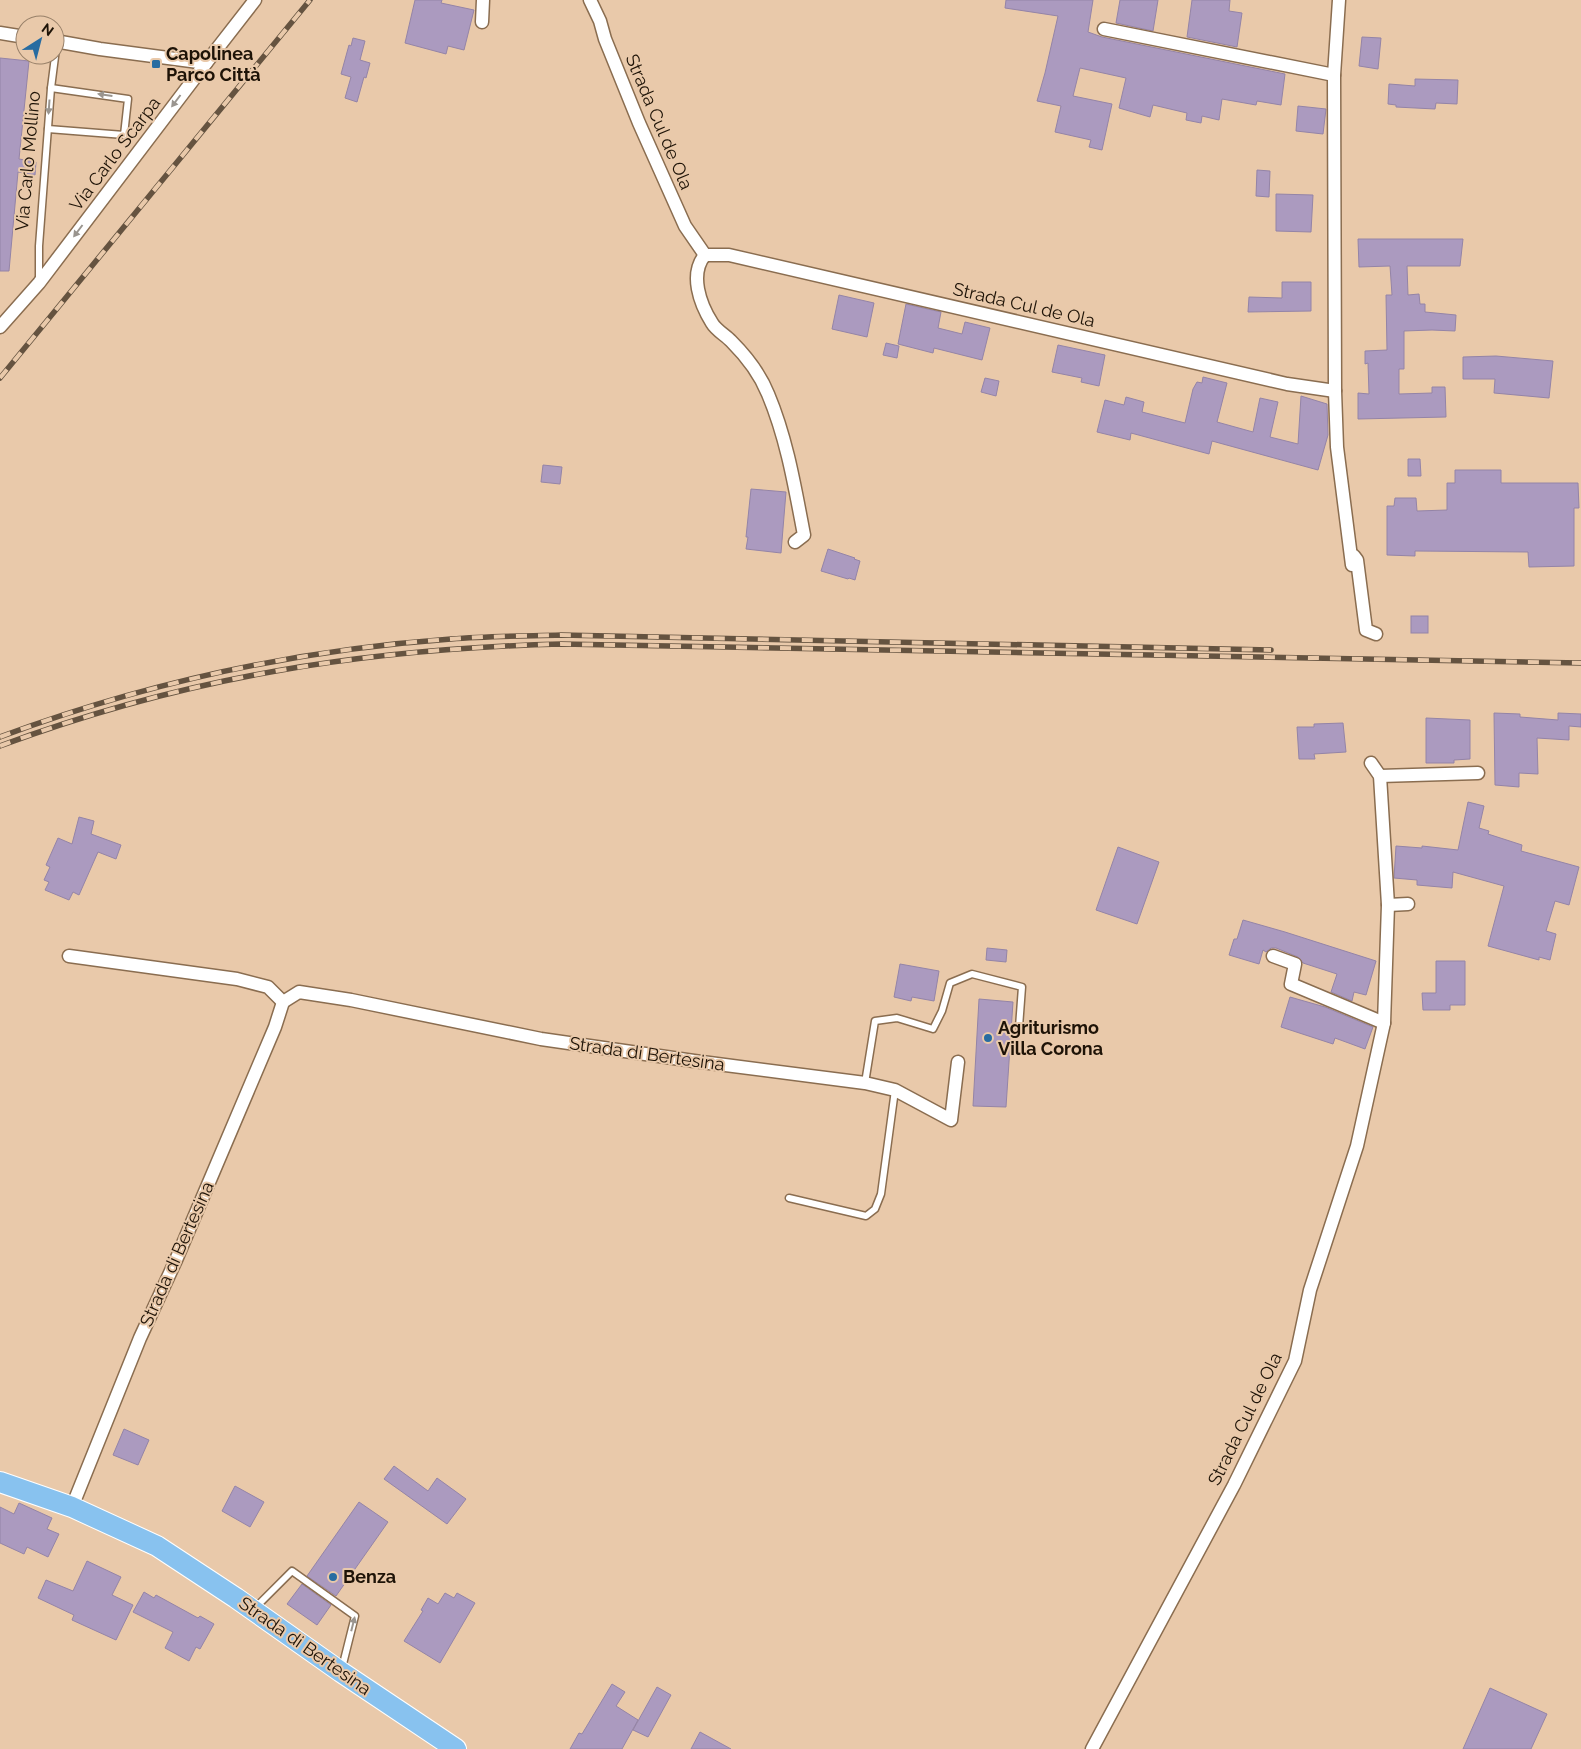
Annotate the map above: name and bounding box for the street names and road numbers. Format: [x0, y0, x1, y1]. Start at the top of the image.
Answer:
street label: Strada Cul de Ola [621, 51, 697, 193]
street label: Via Carlo Mollino [11, 90, 44, 232]
street label: Via Carlo Scarpa [65, 93, 164, 215]
street label: Strada Cul de Ola [951, 278, 1097, 331]
street label: Strada di Bertesina [568, 1032, 726, 1075]
street label: Strada di Bertesina [135, 1178, 218, 1330]
street label: Strada Cul de Ola [1203, 1349, 1286, 1489]
street label: Strada di Bertesina [235, 1592, 375, 1699]

